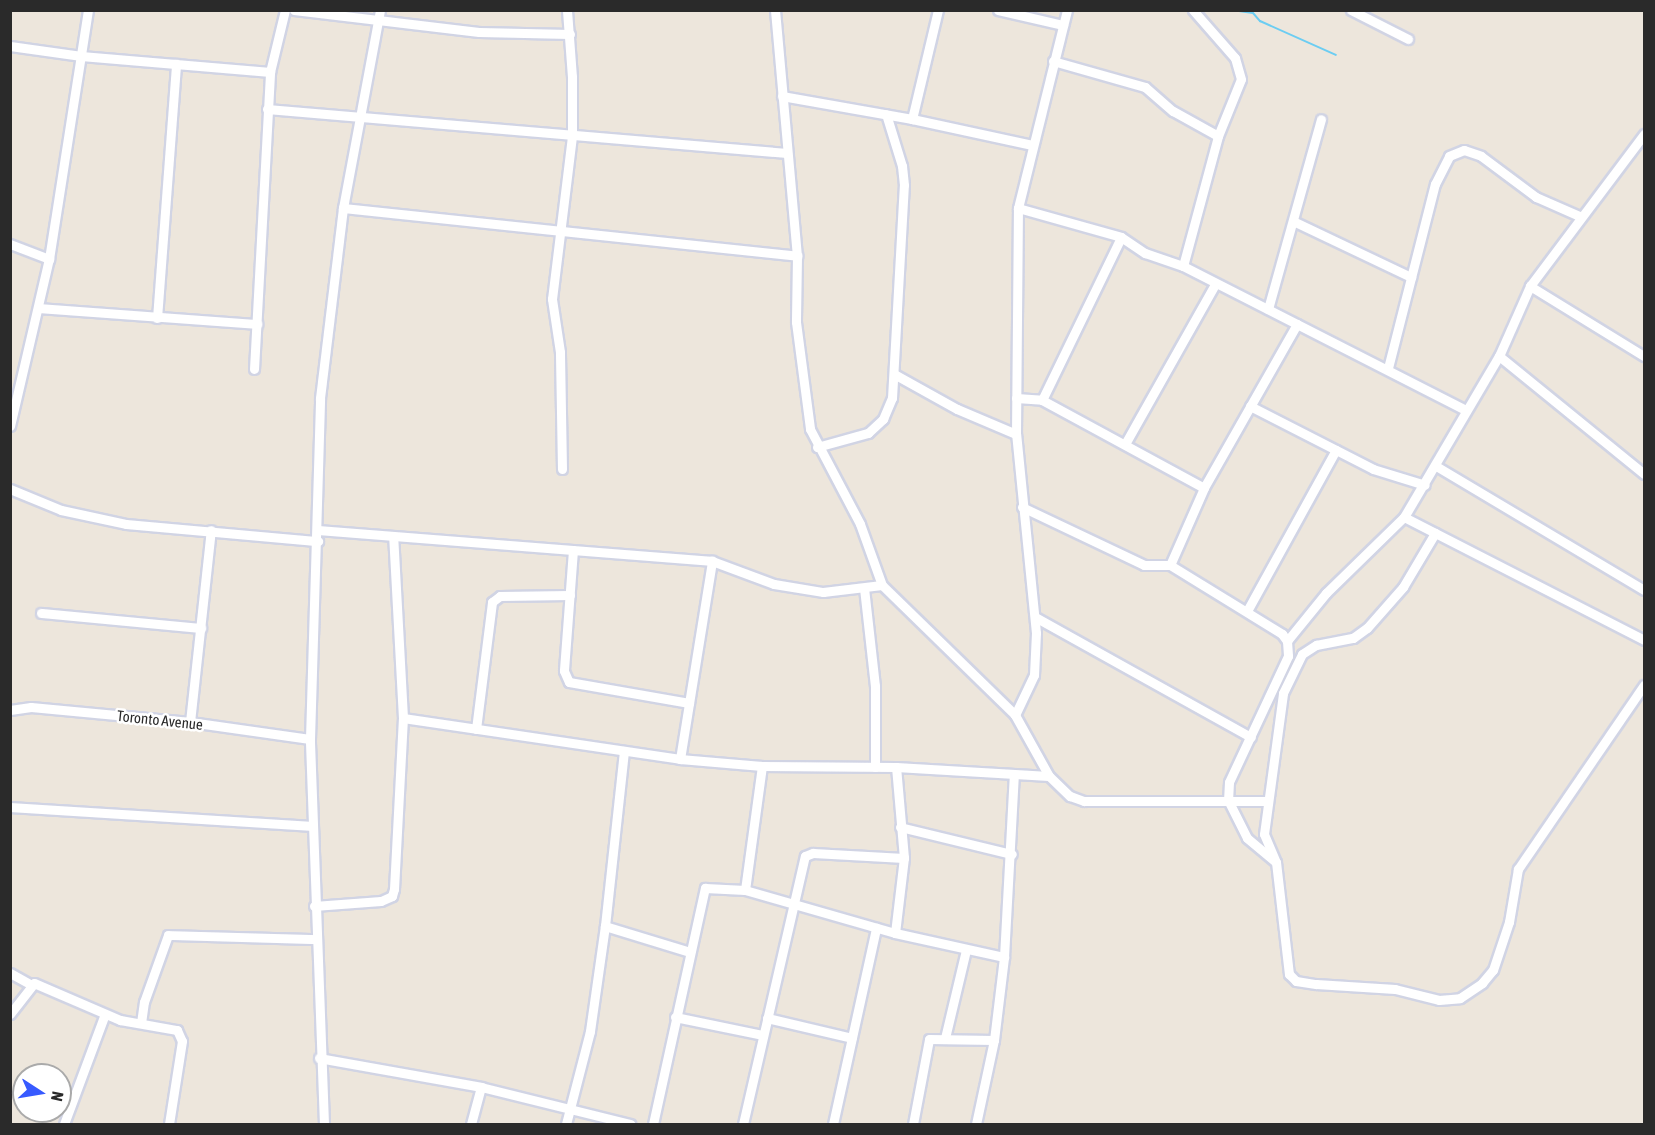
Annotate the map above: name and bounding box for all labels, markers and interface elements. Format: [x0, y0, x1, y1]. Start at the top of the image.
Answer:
street label: Toronto Avenue [116, 707, 204, 733]
north arrow [12, 1063, 72, 1123]
text: N [48, 1090, 67, 1103]

